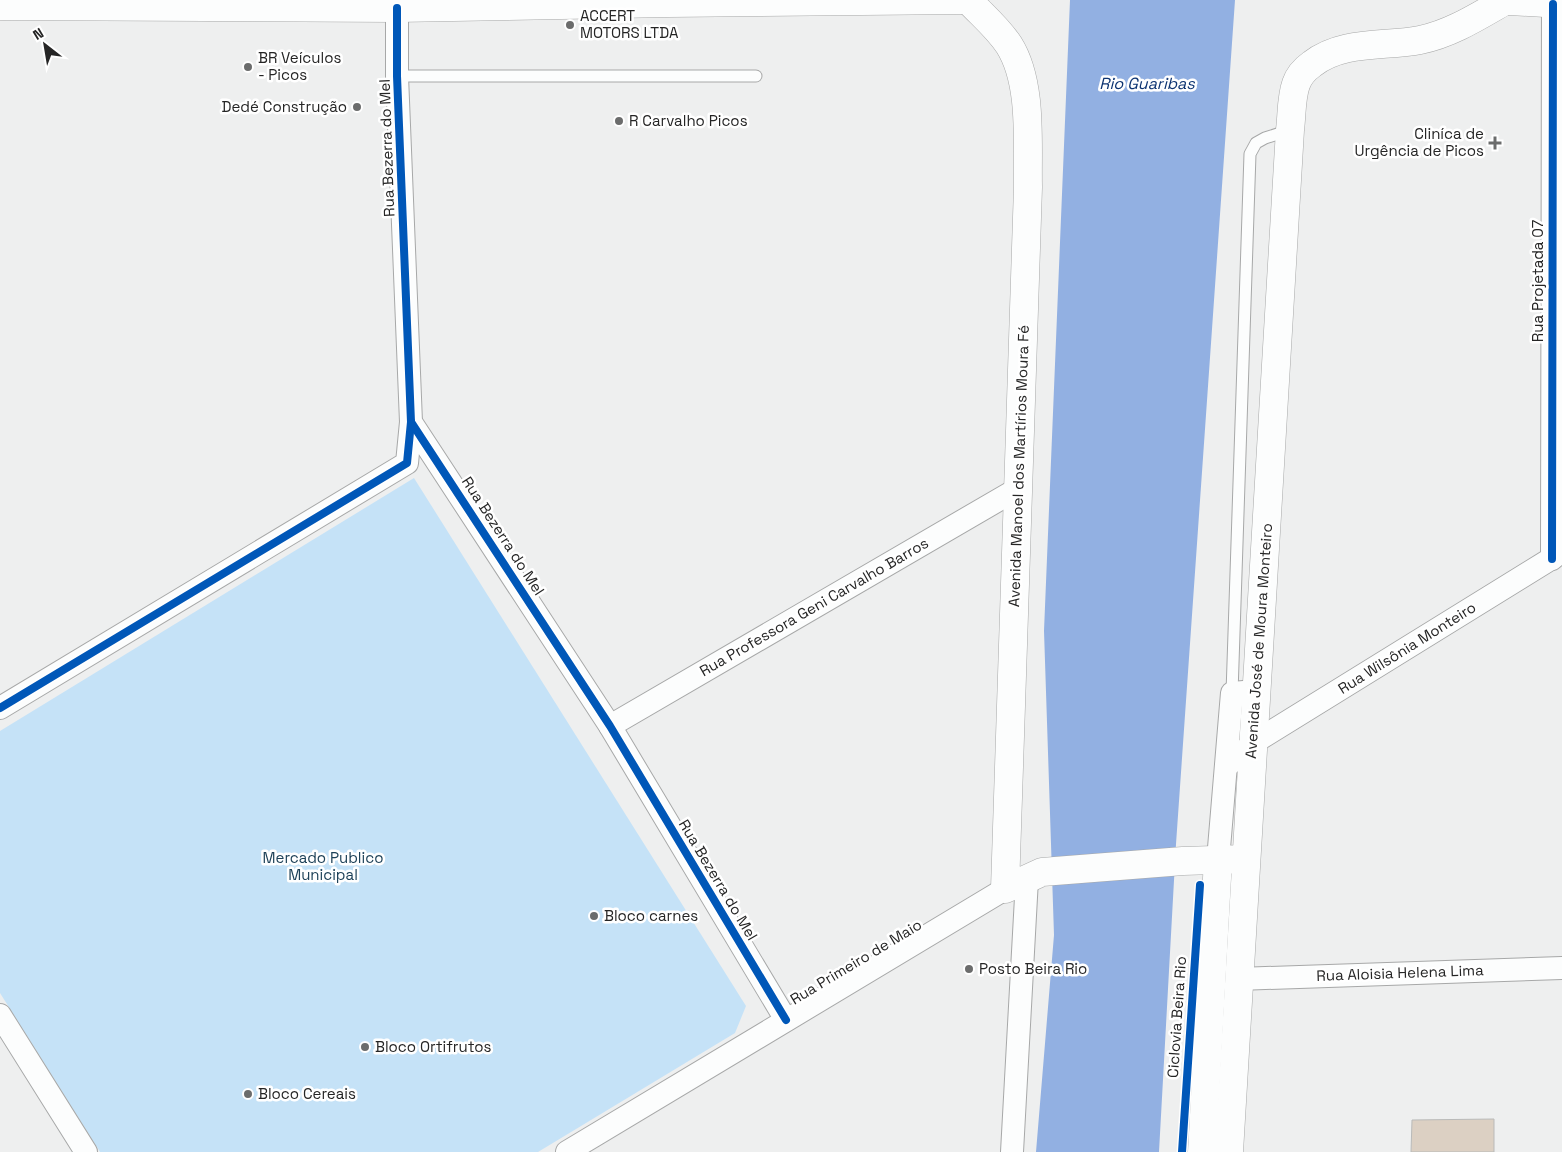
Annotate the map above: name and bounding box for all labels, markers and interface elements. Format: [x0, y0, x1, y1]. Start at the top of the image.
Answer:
place label: ACCERT MOTORS LTDA [580, 6, 679, 42]
marker: ACCERT MOTORS LTDA [564, 19, 576, 31]
north arrow [20, 20, 70, 70]
text: N [30, 24, 47, 44]
place label: BR Veículos - Picos [258, 48, 341, 84]
marker: BR Veículos - Picos [242, 61, 254, 73]
water label: Rio Guaribas [1099, 73, 1195, 94]
street label: Rua Bezerra do Mel [375, 79, 398, 217]
place label: Dedé Construção [222, 97, 347, 116]
marker: Dedé Construção [351, 101, 363, 113]
place label: R Carvalho Picos [629, 111, 748, 130]
marker: R Carvalho Picos [613, 115, 625, 127]
place label: Cliníca de Urgência de Picos [1355, 124, 1484, 160]
marker: Cliníca de Urgência de Picos [1488, 136, 1502, 150]
street label: Rua Projetada 07 [1528, 220, 1547, 342]
street label: Avenida Manoel dos Martírios Moura Fé [1004, 324, 1033, 607]
street label: Rua Bezerra do Mel [458, 473, 549, 599]
street label: Avenida José de Moura Monteiro [1241, 523, 1276, 759]
street label: Rua Professora Geni Carvalho Barros [696, 533, 932, 680]
street label: Rua Wilsônia Monteiro [1334, 597, 1479, 698]
street label: Rua Bezerra do Mel [675, 816, 762, 944]
park label: Mercado Publico Municipal [263, 848, 383, 884]
place label: Bloco carnes [604, 906, 698, 925]
marker: Bloco carnes [588, 910, 600, 922]
street label: Rua Primeiro de Maio [786, 915, 925, 1008]
street label: Ciclovia Beira Rio [1163, 955, 1190, 1078]
place label: Posto Beira Rio [979, 959, 1087, 978]
street label: Rua Aloisia Helena Lima [1316, 960, 1484, 985]
marker: Posto Beira Rio [963, 963, 975, 975]
place label: Bloco Ortifrutos [375, 1037, 492, 1056]
marker: Bloco Ortifrutos [359, 1041, 371, 1053]
place label: Bloco Cereais [258, 1084, 356, 1103]
marker: Bloco Cereais [242, 1088, 254, 1100]

